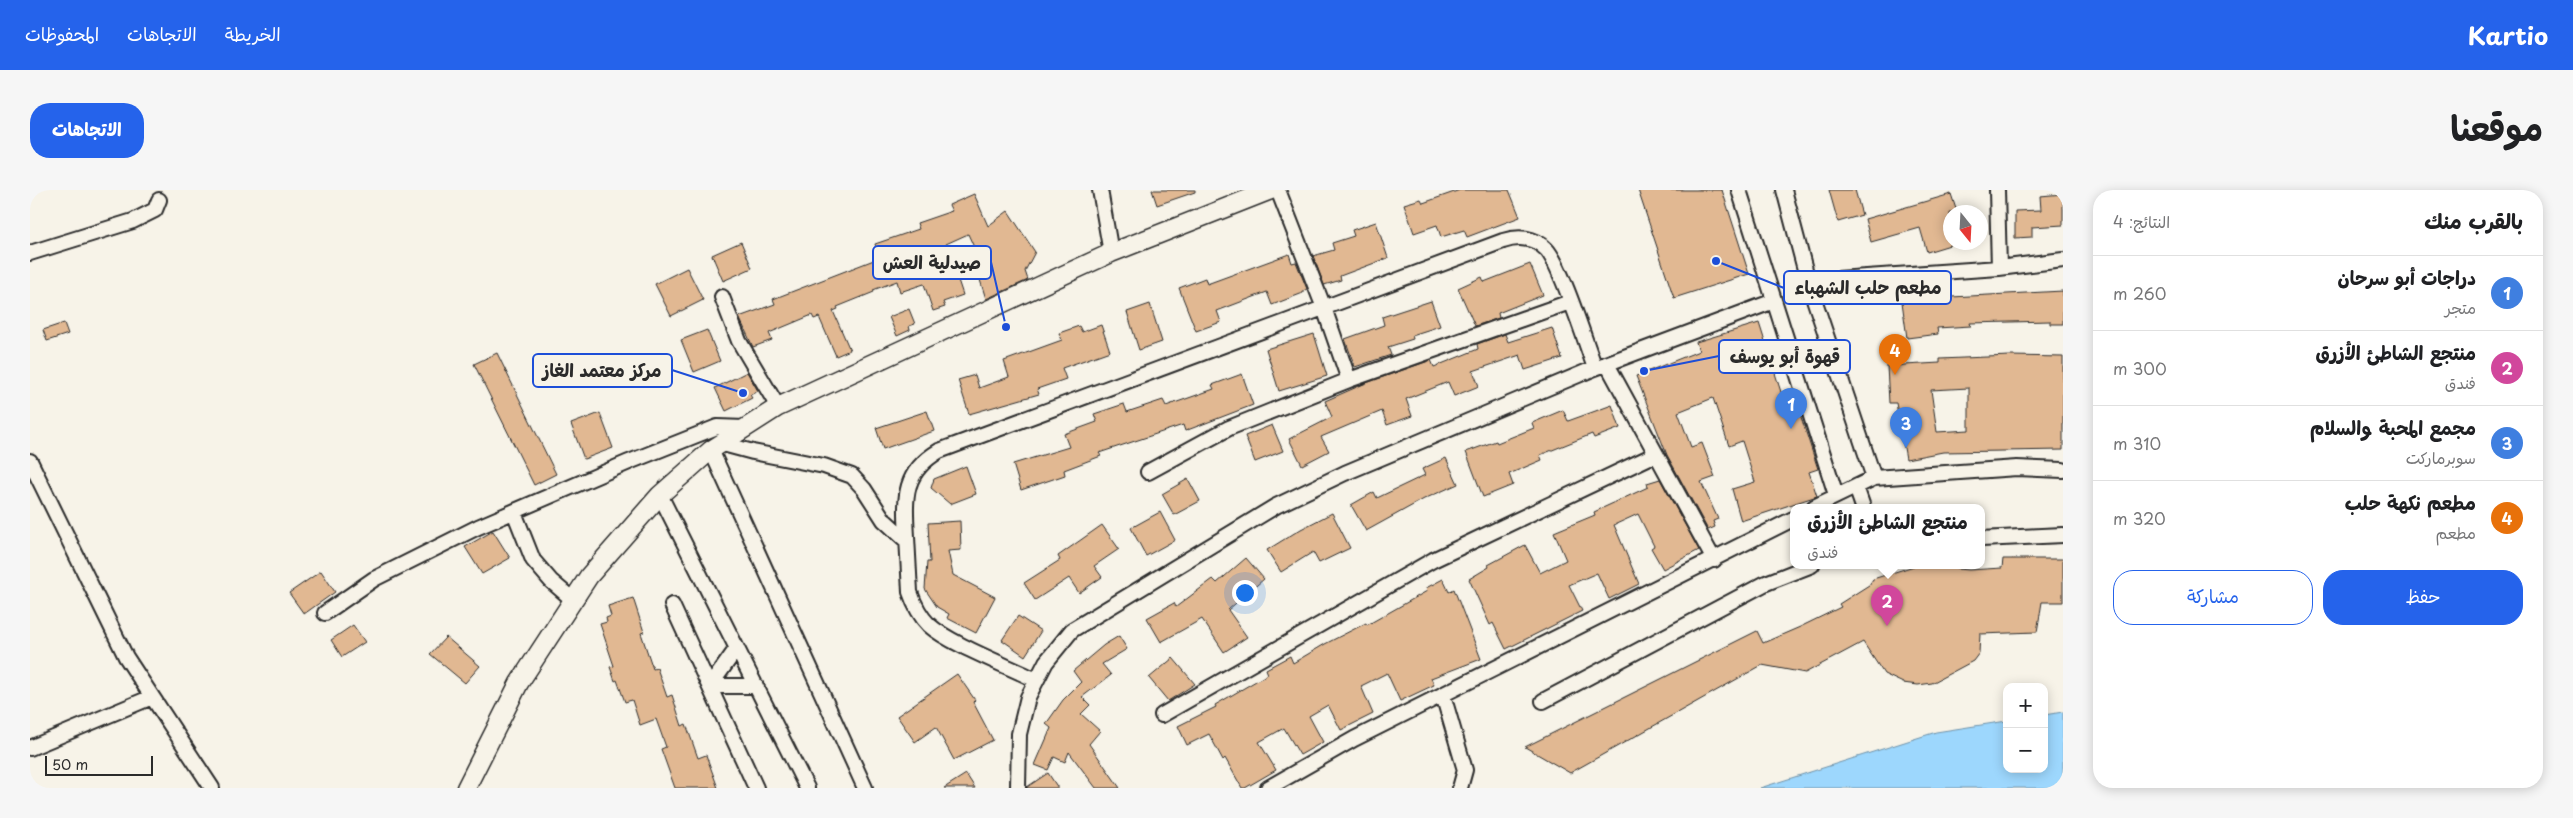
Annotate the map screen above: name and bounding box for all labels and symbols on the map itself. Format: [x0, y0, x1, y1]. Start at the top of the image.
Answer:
north arrow [1943, 205, 1988, 250]
callout: صيدلية العش [873, 246, 991, 279]
text: صيدلية العش [883, 248, 981, 275]
callout: مطعم حلب الشهباء [1784, 271, 1951, 304]
text: مطعم حلب الشهباء [1794, 273, 1942, 302]
pin: 4 [1879, 334, 1911, 375]
callout: قهوة أبو يوسف [1719, 340, 1850, 373]
text: قهوة أبو يوسف [1730, 342, 1840, 369]
callout: مركز معتمد الغاز [533, 354, 672, 387]
text: مركز معتمد الغاز [540, 356, 662, 383]
pin: 1 [1775, 388, 1807, 429]
pin: 3 [1890, 407, 1922, 448]
your location [1232, 580, 1258, 606]
pin: 2 [1871, 585, 1903, 626]
scale bar [45, 753, 152, 776]

